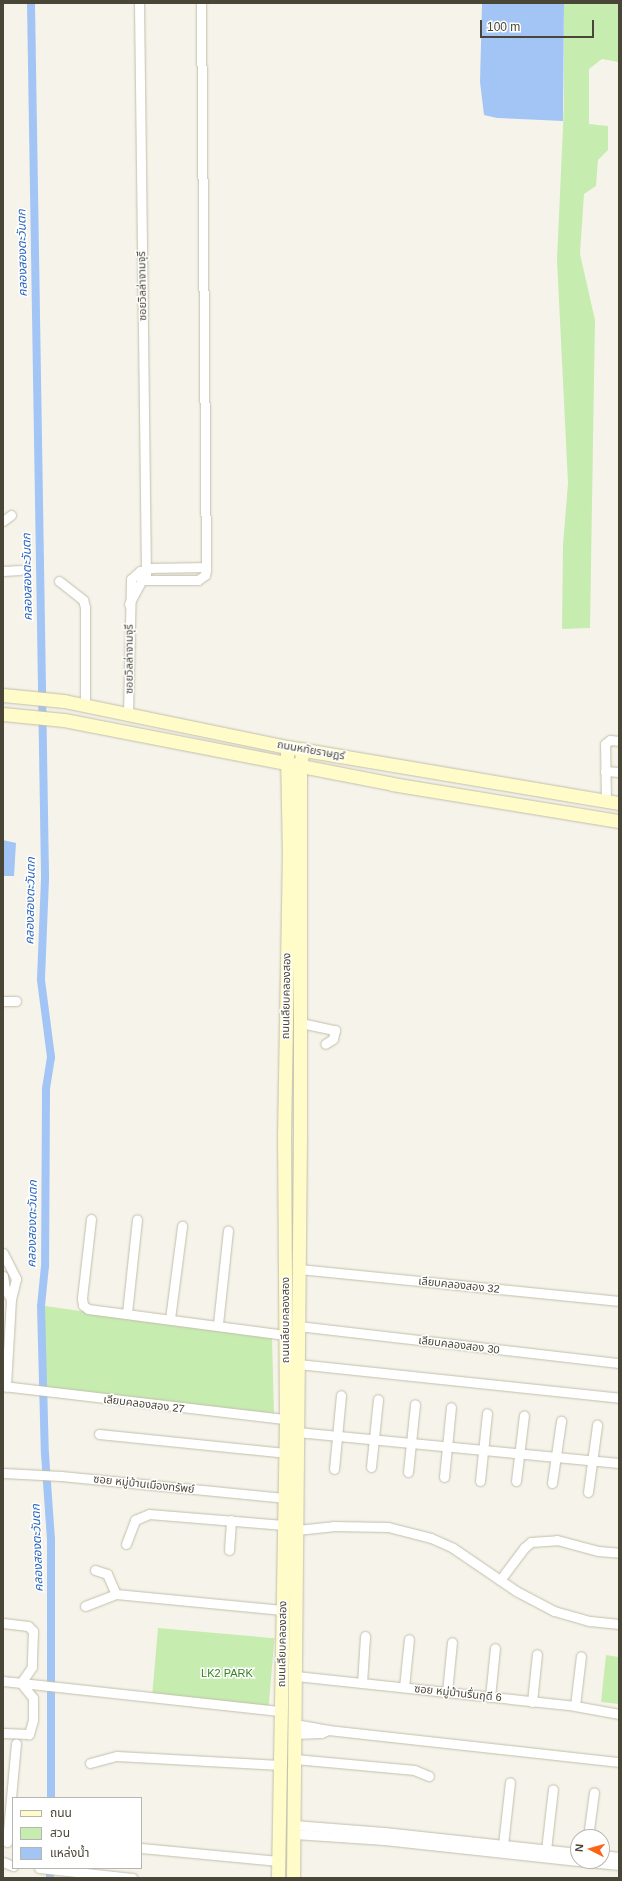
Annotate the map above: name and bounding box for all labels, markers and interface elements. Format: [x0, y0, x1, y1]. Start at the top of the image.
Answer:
scale bar [482, 12, 596, 38]
text: 100 m [487, 20, 520, 34]
water label: คลองสองตะวันตก [15, 209, 31, 297]
street label: ซอยวิลล่าจามจุรี [135, 251, 149, 321]
water label: คลองสองตะวันตก [20, 533, 36, 621]
street label: ซอยวิลล่าจามจุรี [122, 624, 136, 694]
street label: ถนนหทัยราษฎร์ [276, 738, 346, 762]
water label: คลองสองตะวันตก [23, 857, 39, 945]
street label: ถนนเลียบคลองสอง [279, 953, 293, 1039]
water label: คลองสองตะวันตก [25, 1180, 41, 1268]
street label: เลียบคลองสอง 32 [418, 1274, 500, 1296]
street label: ถนนเลียบคลองสอง [278, 1277, 292, 1363]
street label: เลียบคลองสอง 30 [418, 1333, 500, 1357]
street label: เลียบคลองสอง 27 [103, 1392, 185, 1416]
street label: ซอย หมู่บ้านเมืองทรัพย์ [93, 1472, 195, 1496]
water label: คลองสองตะวันตก [29, 1504, 47, 1592]
street label: ถนนเลียบคลองสอง [275, 1601, 289, 1687]
park label: LK2 PARK [201, 1666, 253, 1680]
street label: ซอย หมู่บ้านรื่นฤดี 6 [414, 1682, 502, 1704]
legend [12, 1797, 142, 1869]
text: ถนน [50, 1806, 72, 1820]
text: สวน [50, 1826, 70, 1840]
north arrow [570, 1829, 610, 1869]
text: N [573, 1843, 585, 1852]
text: แหล่งน้ำ [50, 1846, 89, 1860]

